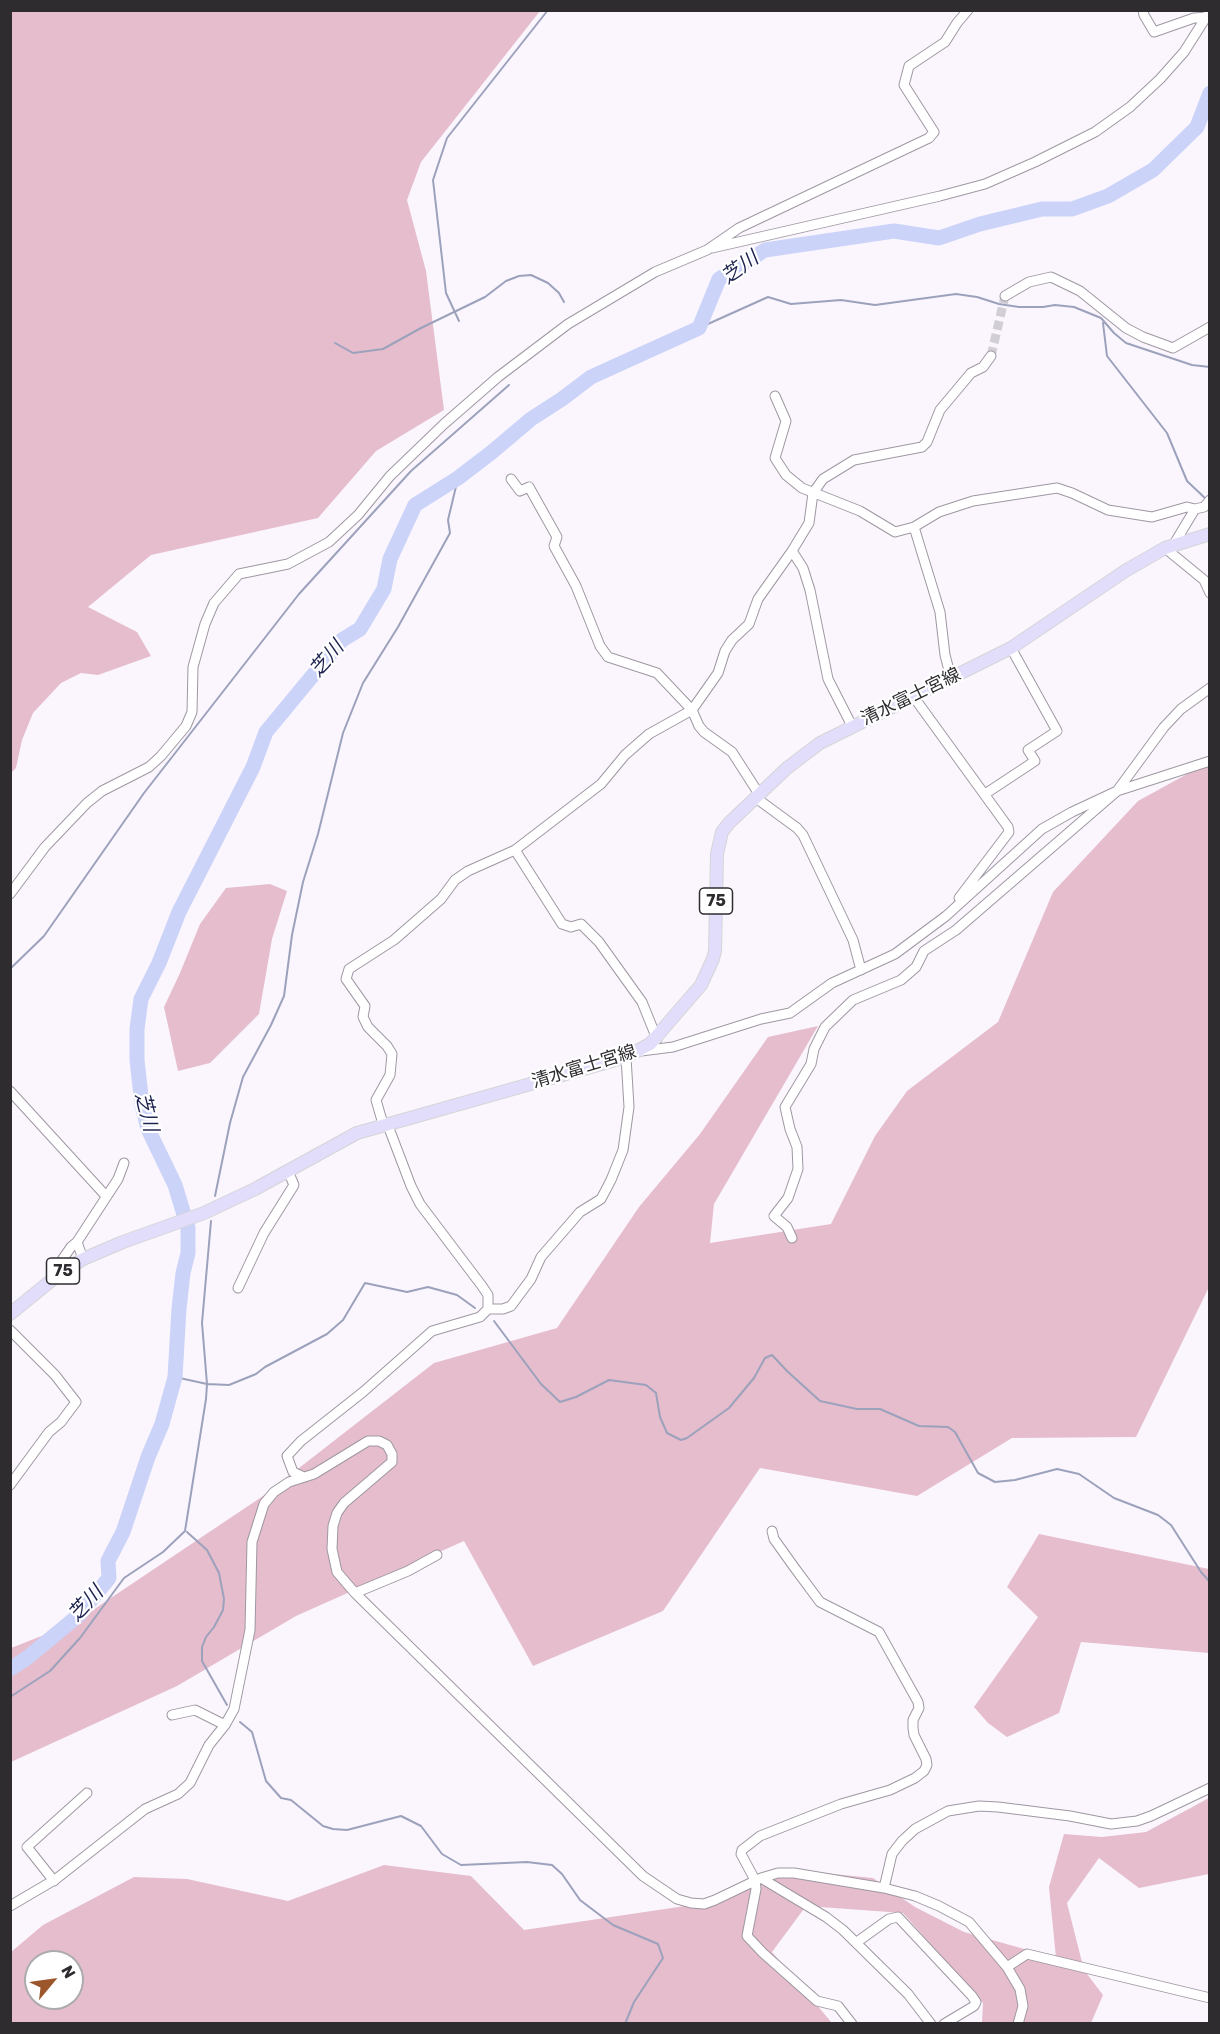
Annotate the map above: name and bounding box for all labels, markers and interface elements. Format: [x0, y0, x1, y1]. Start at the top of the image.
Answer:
water label: 芝川 [717, 247, 763, 289]
water label: 芝川 [305, 636, 349, 682]
street label: 清水富士宮線 [858, 664, 964, 730]
road number: 75 [700, 888, 732, 914]
street label: 清水富士宮線 [529, 1041, 639, 1093]
water label: 芝川 [130, 1090, 162, 1134]
road number: 75 [46, 1258, 80, 1284]
water label: 芝川 [64, 1581, 108, 1627]
north arrow [24, 1950, 84, 2010]
text: N [57, 1962, 80, 1982]

